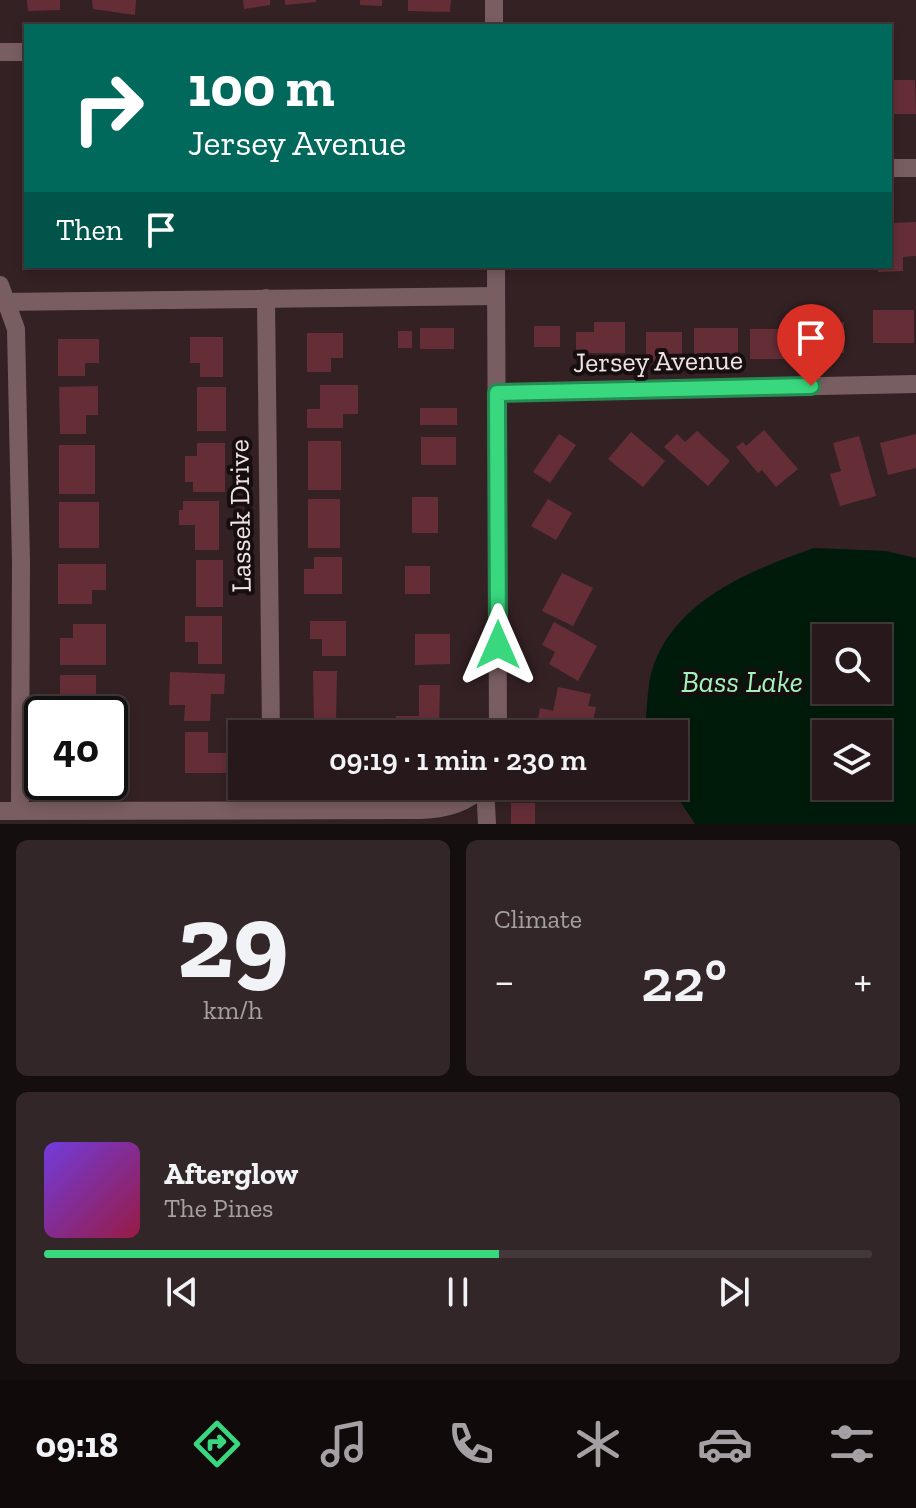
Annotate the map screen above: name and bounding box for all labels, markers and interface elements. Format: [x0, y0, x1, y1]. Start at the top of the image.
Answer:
text: 100 m [188, 53, 335, 120]
icon: right [56, 56, 160, 160]
text: Jersey Avenue [188, 121, 406, 164]
icon: arrive [139, 208, 183, 252]
text: Then [56, 212, 123, 248]
pin [777, 304, 845, 386]
icon: arrive [789, 316, 833, 360]
street label: Jersey Avenue [573, 343, 743, 379]
street label: Lassek Drive [222, 439, 258, 593]
position arrow [456, 603, 540, 687]
map controls [812, 624, 892, 800]
button: search [812, 624, 892, 704]
water label: Bass Lake [681, 664, 803, 700]
speed limit sign: 40 [24, 696, 128, 800]
button: layers [812, 720, 892, 800]
text: 09:19 · 1 min · 230 m [329, 742, 587, 778]
text: 29 [177, 879, 289, 1004]
text: Climate [494, 903, 582, 935]
text: 22° [641, 944, 727, 1016]
text: − [494, 954, 515, 1007]
text: + [853, 954, 872, 1007]
text: km/h [203, 994, 263, 1026]
text: Afterglow [164, 1156, 298, 1192]
text: The Pines [164, 1192, 274, 1224]
icon: previous [160, 1270, 204, 1314]
icon: pause [436, 1270, 480, 1314]
icon: next [712, 1270, 756, 1314]
icon: directions [189, 1416, 245, 1472]
icon: music [316, 1416, 372, 1472]
icon: phone [443, 1416, 499, 1472]
icon: climate [570, 1416, 626, 1472]
icon: car [697, 1416, 753, 1472]
icon: filters [824, 1416, 880, 1472]
text: 09:18 [36, 1423, 118, 1466]

